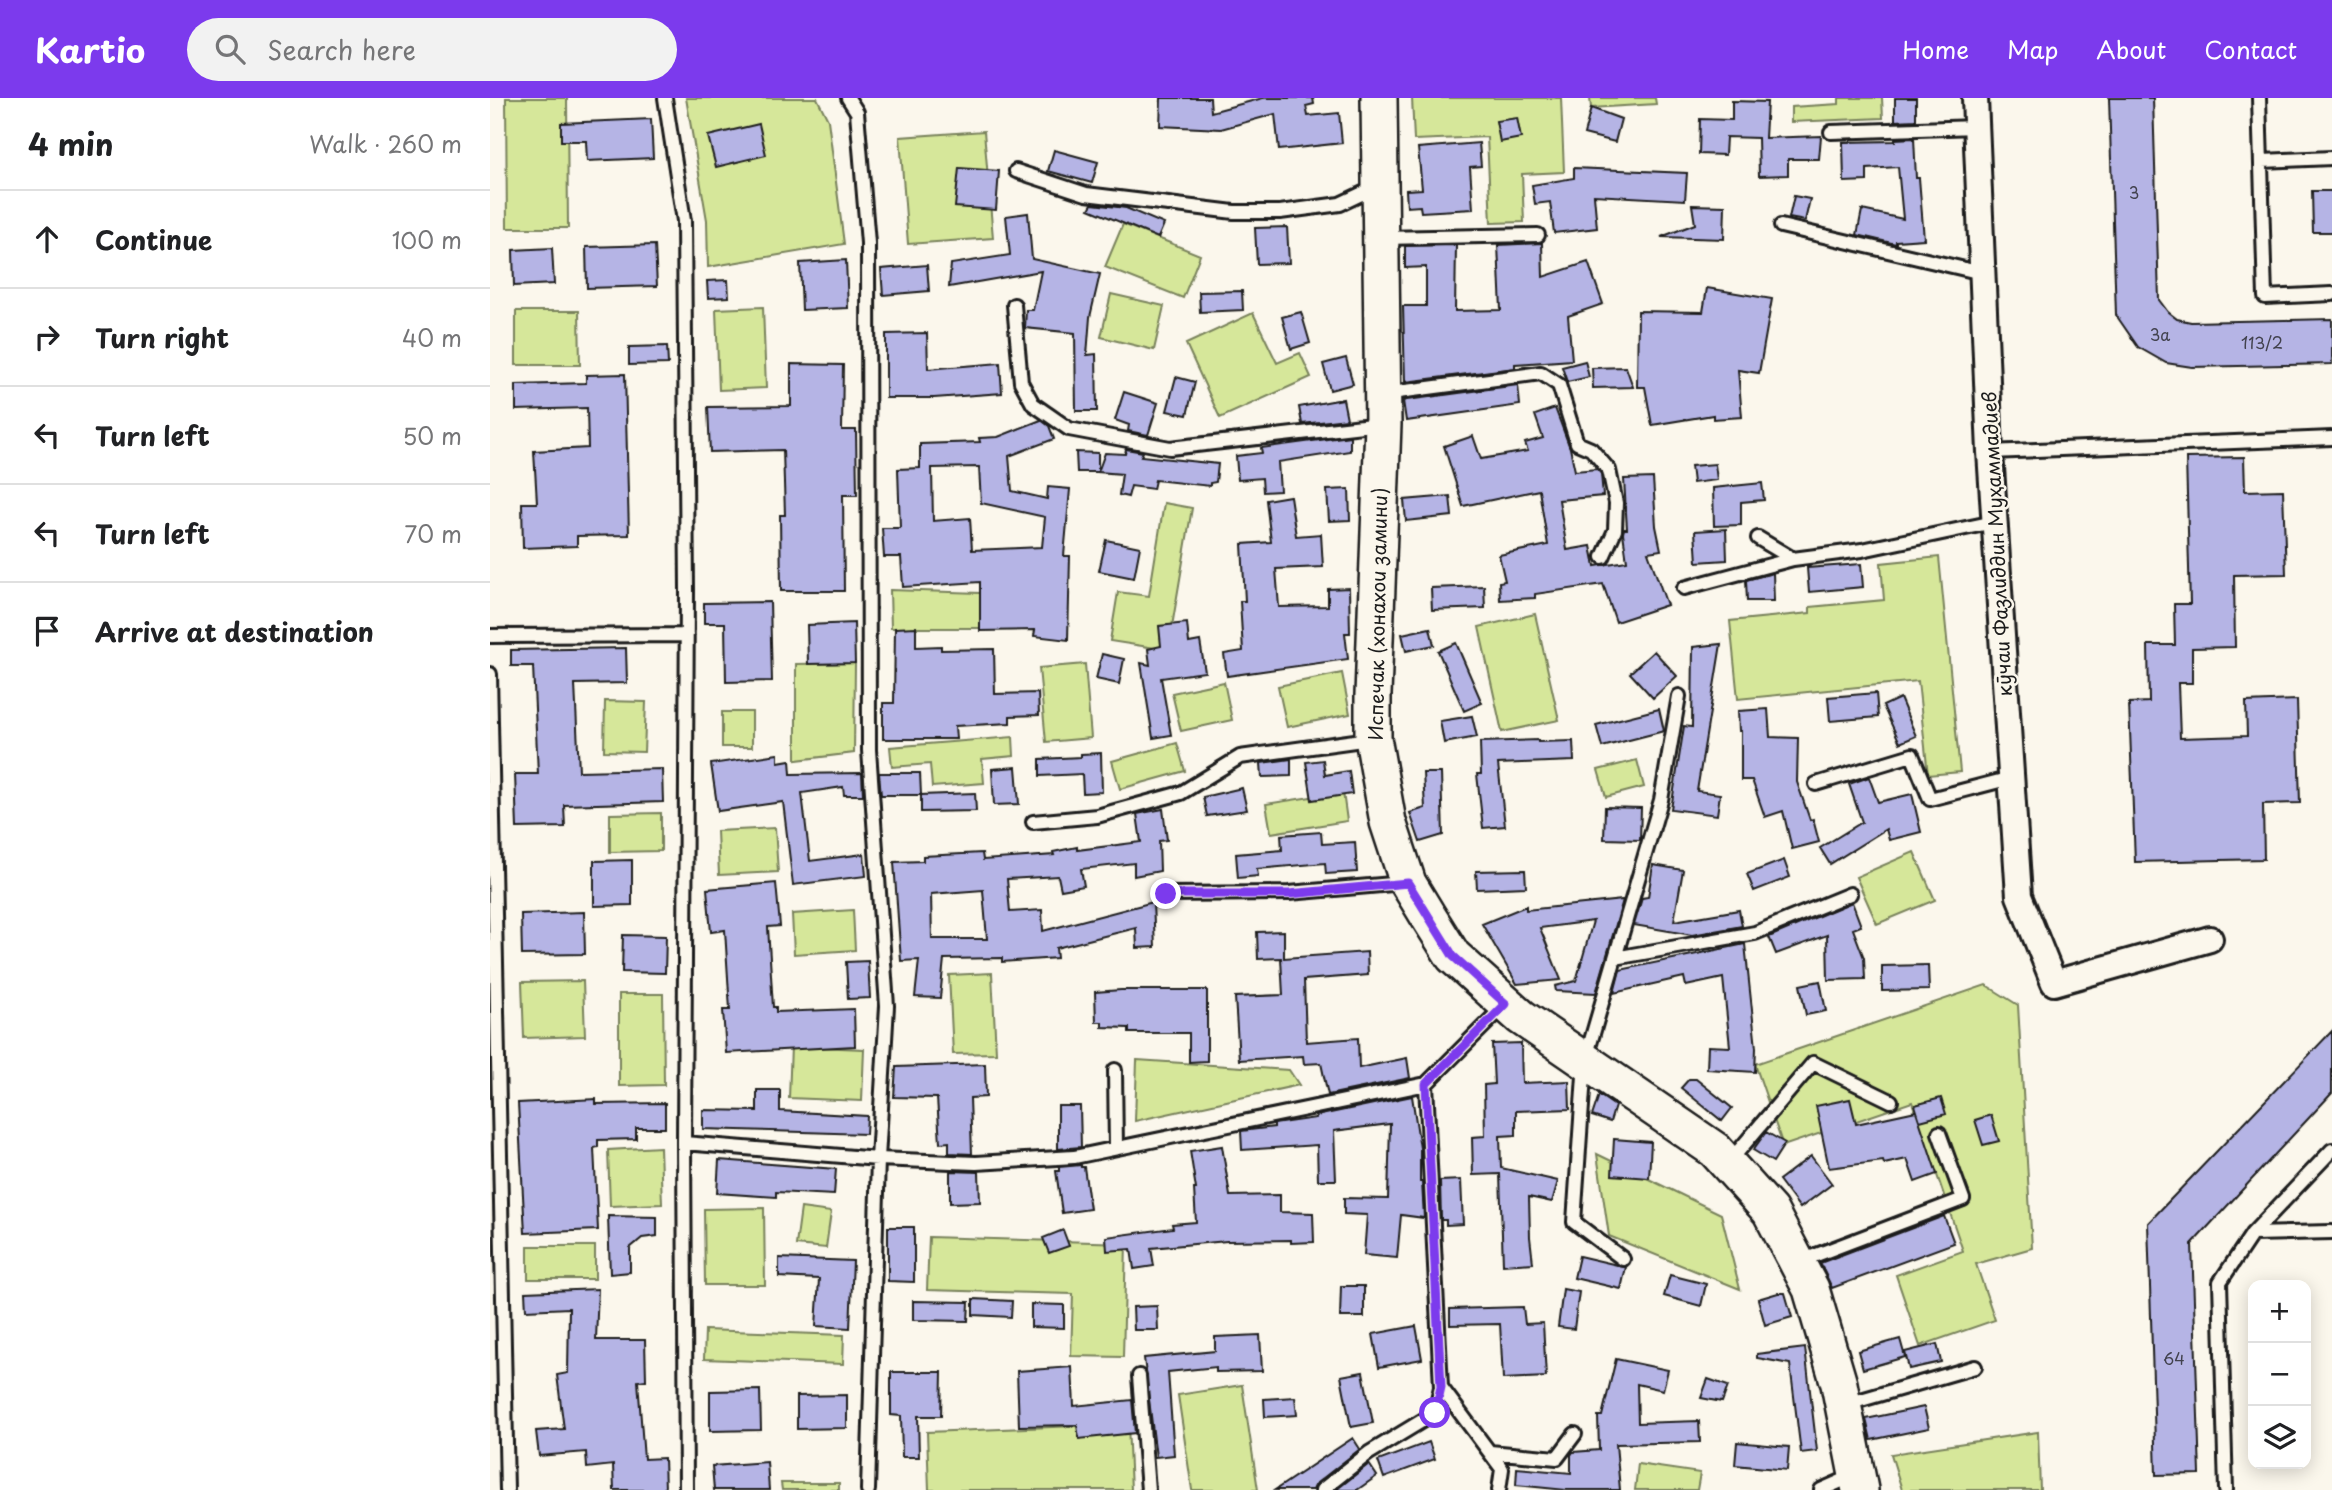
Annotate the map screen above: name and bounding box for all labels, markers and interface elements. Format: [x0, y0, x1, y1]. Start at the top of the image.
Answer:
search box [187, 18, 677, 81]
text: Kartio [35, 24, 145, 74]
icon: search [211, 30, 249, 68]
text: Search here [267, 30, 416, 69]
text: Home [1902, 31, 1969, 67]
text: Map [2007, 31, 2058, 67]
text: About [2096, 31, 2166, 67]
text: Contact [2204, 31, 2297, 67]
text: 4 min [28, 121, 114, 166]
text: Walk · 260 m [309, 126, 462, 161]
house number: 3 [2129, 180, 2139, 204]
icon: ahead [28, 220, 66, 258]
text: Continue [95, 220, 212, 259]
text: 100 m [392, 222, 462, 257]
icon: right [28, 318, 66, 356]
text: Turn right [95, 318, 229, 357]
text: 40 m [402, 320, 462, 355]
house number: 3а [2150, 322, 2170, 346]
house number: 113/2 [2241, 330, 2283, 354]
street label: кӯчаи Фазлиддин Муҳаммадиев [1974, 391, 2018, 697]
icon: left [28, 416, 66, 454]
text: Turn left [95, 416, 210, 455]
text: 50 m [402, 418, 462, 453]
street label: Испечак (хонахои замини) [1361, 487, 1393, 741]
icon: left [28, 514, 66, 552]
text: Turn left [95, 514, 210, 553]
text: 70 m [404, 516, 462, 551]
icon: arrive [28, 612, 66, 650]
text: Arrive at destination [95, 612, 374, 651]
route end [1150, 878, 1181, 909]
map controls [2248, 1280, 2311, 1469]
button: + [2248, 1280, 2311, 1343]
button: − [2248, 1343, 2311, 1406]
house number: 64 [2163, 1346, 2185, 1370]
route start [1419, 1397, 1450, 1428]
button: layers [2248, 1406, 2311, 1469]

